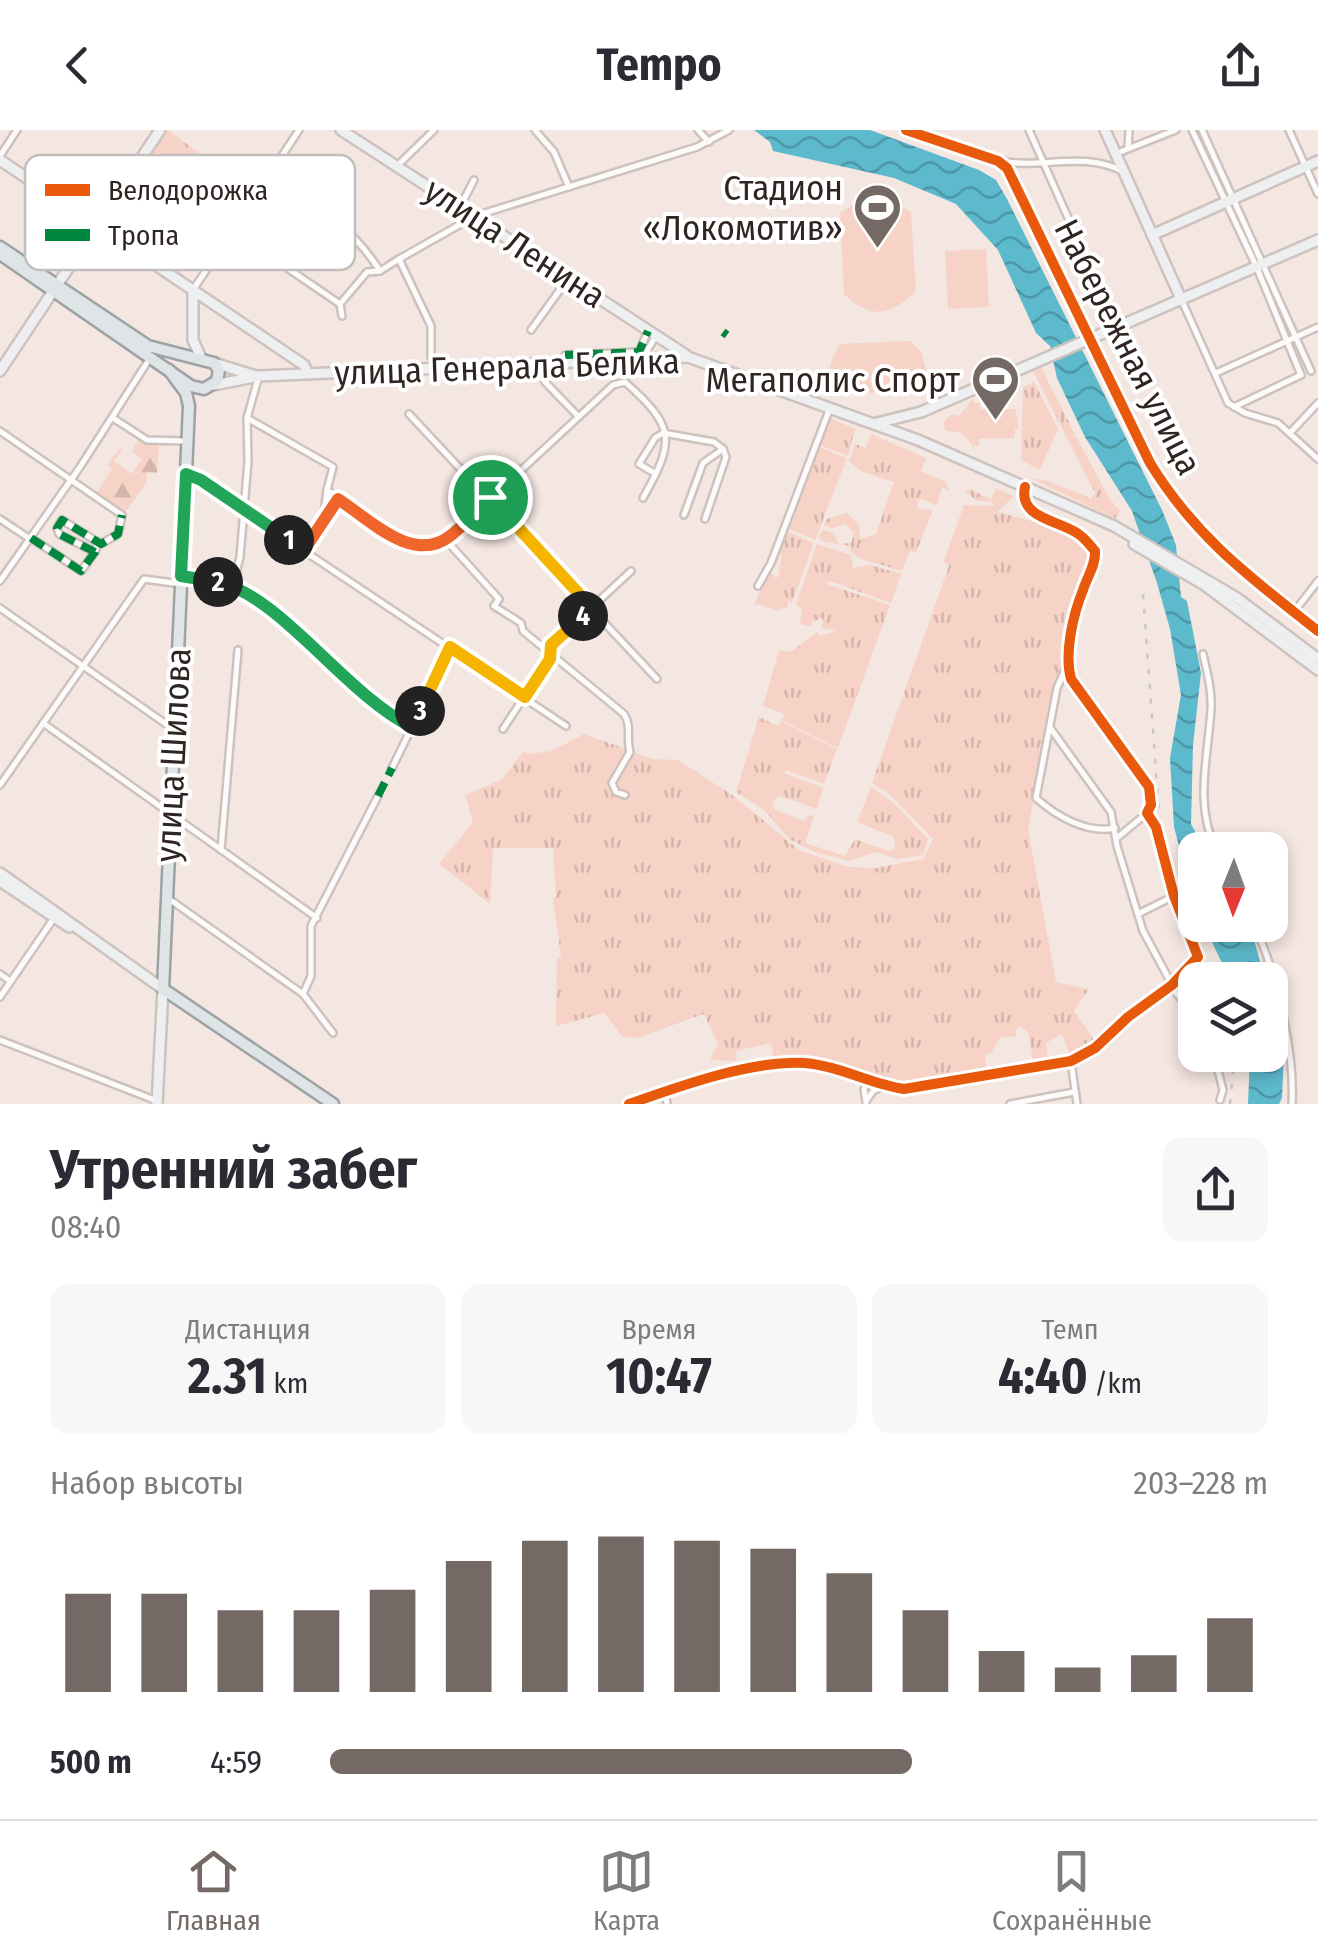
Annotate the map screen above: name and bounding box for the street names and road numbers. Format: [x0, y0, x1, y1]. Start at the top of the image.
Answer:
street label: улица Ленина [417, 169, 613, 317]
street label: Набережная улица [1046, 212, 1210, 482]
street label: улица Генерала Белика [334, 340, 680, 394]
street label: улица Шилова [146, 647, 200, 863]

